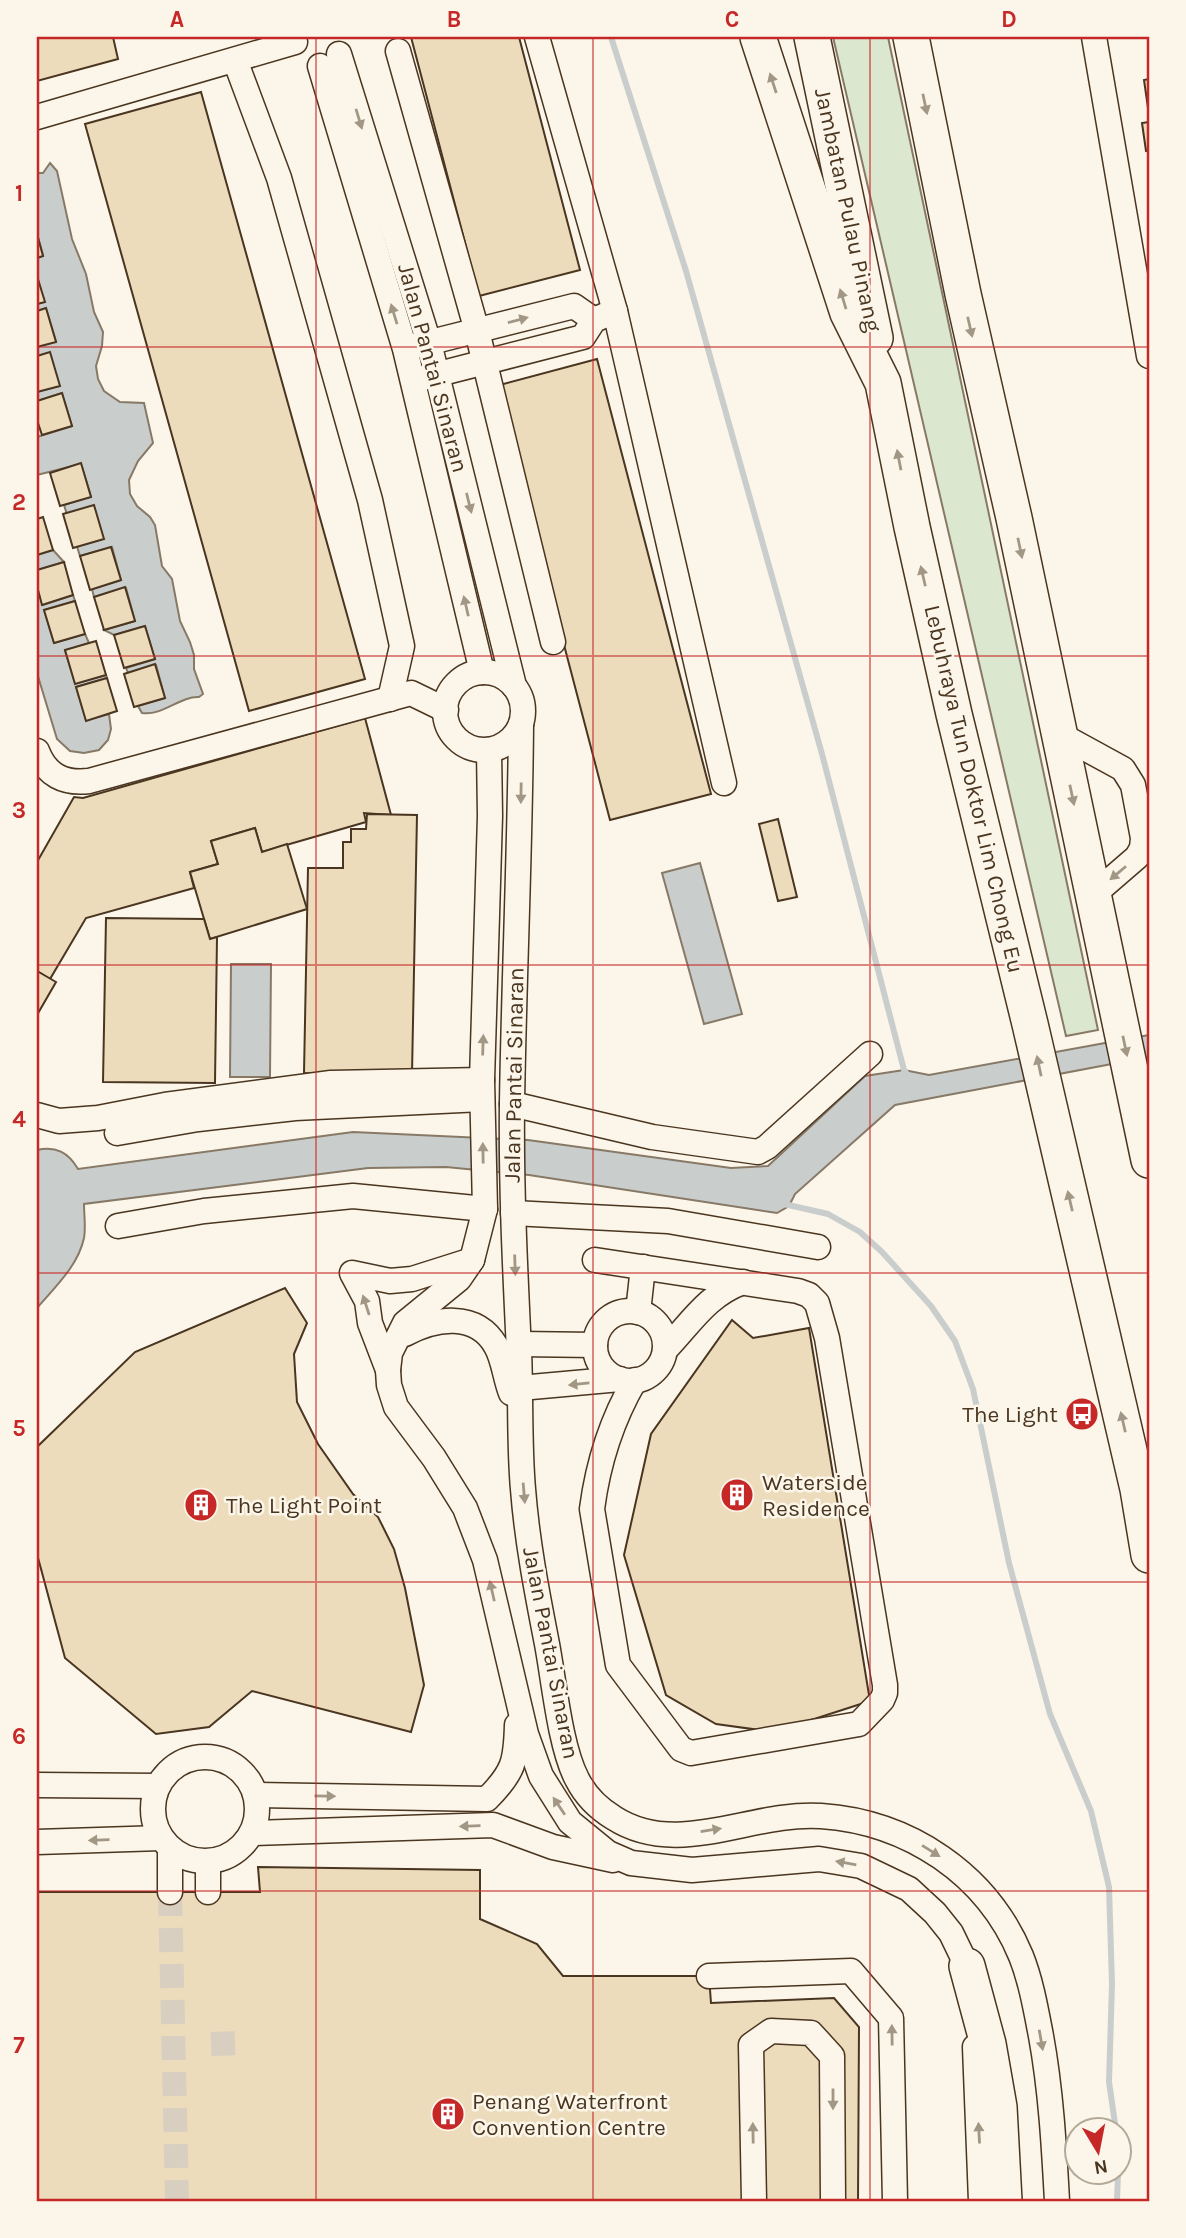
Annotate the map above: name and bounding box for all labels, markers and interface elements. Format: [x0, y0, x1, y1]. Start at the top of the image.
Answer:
text: A [170, 6, 184, 33]
text: B [447, 6, 461, 33]
text: C [725, 6, 739, 33]
text: D [1001, 6, 1017, 33]
one-way arrow [768, 72, 778, 93]
street label: Jambatan Pulau Pinang [809, 86, 887, 334]
one-way arrow [920, 93, 931, 115]
one-way arrow [355, 109, 365, 130]
text: 1 [15, 180, 23, 207]
street label: Jalan Pantai Sinaran [392, 260, 474, 476]
one-way arrow [838, 289, 848, 310]
one-way arrow [389, 303, 399, 324]
one-way arrow [508, 314, 530, 325]
one-way arrow [965, 316, 976, 338]
one-way arrow [893, 449, 904, 471]
text: 2 [12, 489, 26, 516]
one-way arrow [464, 492, 475, 514]
one-way arrow [1015, 537, 1026, 559]
one-way arrow [917, 565, 928, 587]
one-way arrow [461, 595, 472, 617]
street label: Lebuhraya Tun Doktor Lim Chong Eu [918, 602, 1030, 976]
one-way arrow [515, 783, 526, 805]
one-way arrow [1067, 784, 1078, 806]
text: 3 [12, 797, 26, 824]
one-way arrow [1110, 865, 1127, 880]
street label: Jalan Pantai Sinaran [499, 967, 529, 1183]
one-way arrow [478, 1033, 489, 1055]
one-way arrow [1120, 1035, 1131, 1057]
one-way arrow [1033, 1055, 1044, 1077]
text: 4 [12, 1106, 26, 1133]
one-way arrow [478, 1142, 489, 1164]
one-way arrow [1064, 1190, 1075, 1212]
one-way arrow [510, 1255, 521, 1277]
one-way arrow [360, 1295, 370, 1316]
one-way arrow [568, 1378, 590, 1389]
bus stop icon: The Light [1063, 1395, 1101, 1433]
place label: The Light [962, 1401, 1058, 1428]
one-way arrow [1117, 1411, 1128, 1433]
text: 5 [12, 1415, 26, 1442]
place label: Waterside Residence [762, 1469, 870, 1522]
building icon: Waterside Residence [718, 1476, 756, 1514]
one-way arrow [519, 1482, 530, 1504]
building icon: The Light Point [182, 1486, 220, 1524]
place label: The Light Point [226, 1492, 382, 1519]
street label: Jalan Pantai Sinaran [517, 1545, 585, 1761]
one-way arrow [486, 1580, 497, 1602]
text: 6 [12, 1723, 26, 1750]
one-way arrow [314, 1790, 336, 1802]
one-way arrow [553, 1797, 566, 1816]
one-way arrow [459, 1820, 481, 1831]
one-way arrow [700, 1824, 722, 1835]
one-way arrow [88, 1835, 110, 1846]
one-way arrow [921, 1844, 941, 1857]
one-way arrow [834, 1858, 856, 1869]
one-way arrow [886, 2024, 898, 2046]
one-way arrow [1036, 2029, 1047, 2051]
text: 7 [13, 2032, 25, 2059]
place label: Penang Waterfront Convention Centre [472, 2088, 668, 2141]
one-way arrow [827, 2088, 839, 2110]
building icon: Penang Waterfront Convention Centre [429, 2095, 467, 2133]
north arrow [1064, 2116, 1134, 2186]
one-way arrow [747, 2122, 759, 2144]
one-way arrow [973, 2122, 984, 2144]
text: N [1092, 2155, 1109, 2179]

